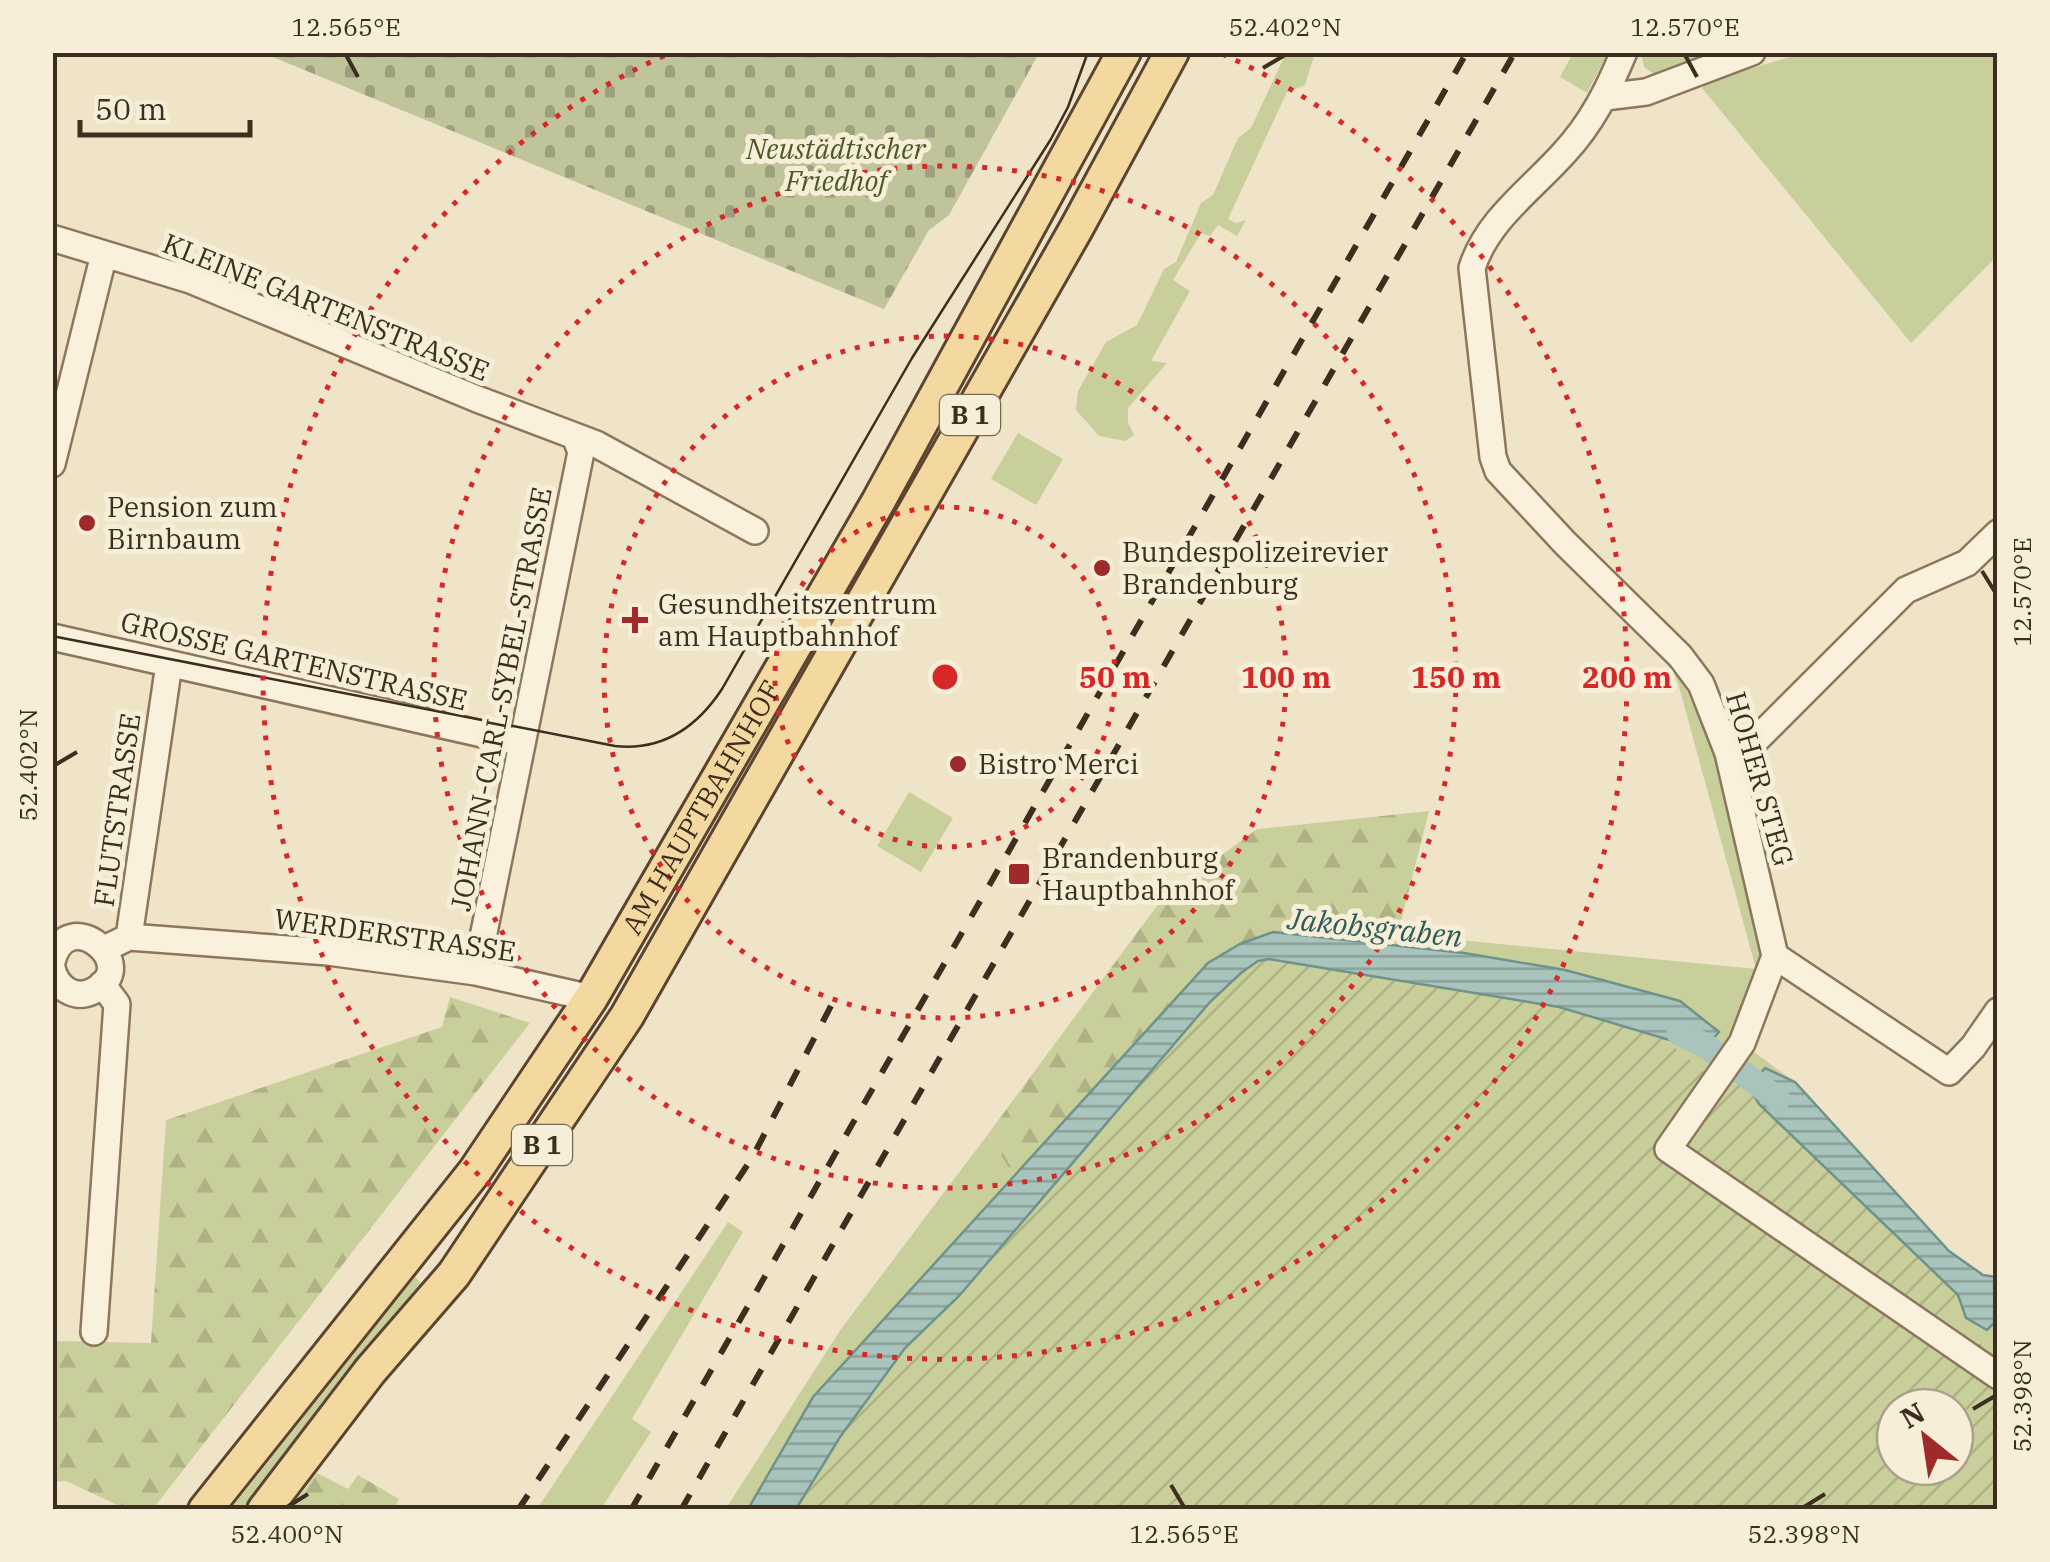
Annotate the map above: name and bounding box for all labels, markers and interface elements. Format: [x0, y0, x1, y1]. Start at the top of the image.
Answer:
text: 12.565°E [291, 10, 401, 43]
text: 52.402°N [1229, 10, 1341, 43]
text: 12.570°E [1630, 10, 1740, 43]
scale bar [80, 75, 250, 137]
text: 50 m [95, 89, 167, 128]
park label: Neustädtischer Friedhof [745, 130, 926, 199]
street label: KLEINE GARTENSTRASSE [157, 224, 495, 389]
road number: B 1 [940, 395, 1000, 435]
street label: JOHANN-CARL-SYBEL-STRASSE [441, 484, 560, 914]
place label: Pension zum Birnbaum [107, 488, 278, 557]
marker: Pension zum Birnbaum [76, 512, 98, 534]
place label: Bundespolizeirevier Brandenburg [1122, 533, 1389, 602]
text: 12.570°E [2005, 537, 2038, 647]
marker: Bundespolizeirevier Brandenburg [1091, 557, 1113, 579]
place label: Gesundheitszentrum am Hauptbahnhof [658, 585, 937, 654]
street label: GROSSE GARTENSTRASSE [117, 603, 471, 718]
marker: Gesundheitszentrum am Hauptbahnhof [622, 607, 648, 633]
text: 50 m [1079, 657, 1151, 696]
text: 100 m [1241, 657, 1331, 696]
text: 150 m [1411, 657, 1501, 696]
text: 200 m [1582, 657, 1672, 696]
centre of rings [927, 659, 963, 695]
street label: AM HAUPTBAHNHOF [613, 673, 789, 941]
street label: HOHER STEG [1718, 687, 1803, 870]
text: 52.402°N [11, 709, 44, 821]
street label: FLUTSTRASSE [85, 711, 148, 909]
place label: Bistro Merci [978, 745, 1139, 782]
marker: Bistro Merci [947, 753, 969, 775]
place label: Brandenburg Hauptbahnhof [1042, 839, 1236, 908]
marker: Brandenburg Hauptbahnhof [1006, 861, 1032, 887]
water label: Jakobsgraben [1285, 898, 1464, 955]
street label: WERDERSTRASSE [272, 899, 518, 970]
road number: B 1 [512, 1125, 572, 1165]
text: 52.398°N [2005, 1340, 2038, 1452]
north arrow [1875, 1387, 1975, 1487]
text: N [1893, 1393, 1931, 1436]
text: 52.400°N [231, 1517, 343, 1550]
text: 12.565°E [1129, 1517, 1239, 1550]
text: 52.398°N [1748, 1517, 1860, 1550]

